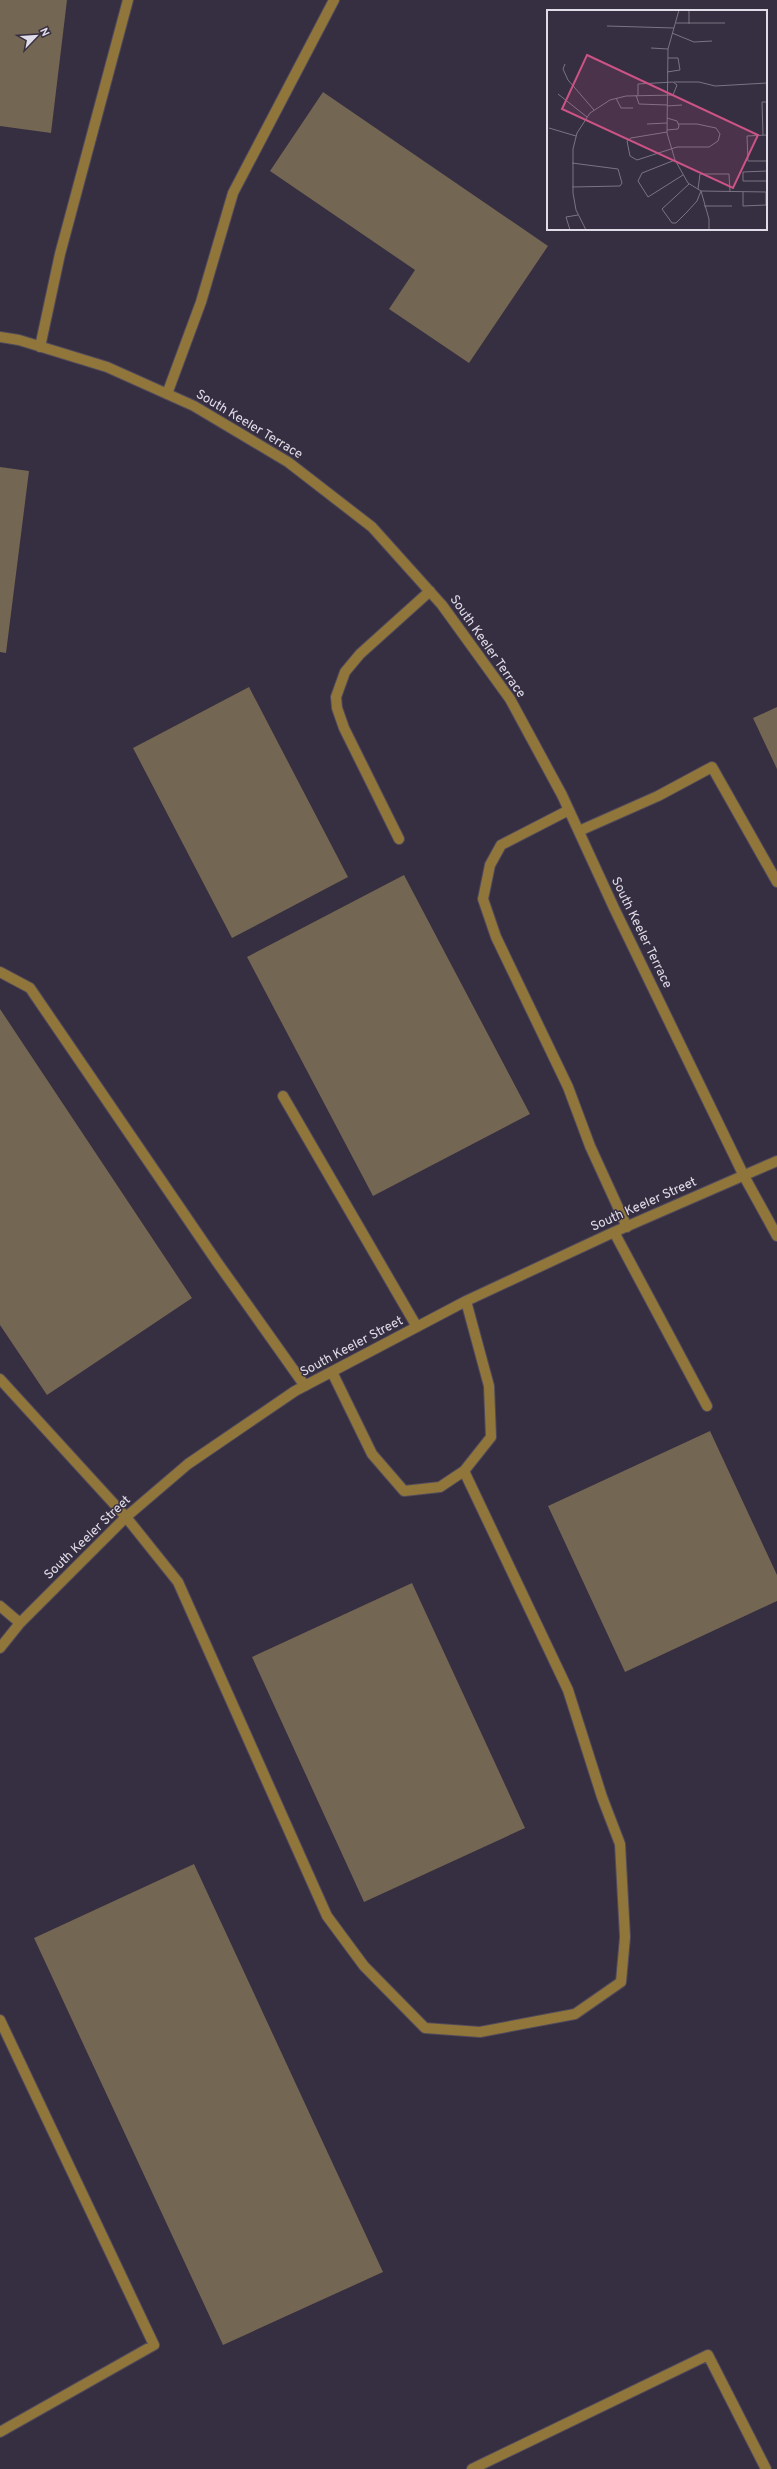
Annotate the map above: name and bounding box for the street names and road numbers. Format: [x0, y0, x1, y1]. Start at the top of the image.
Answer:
street label: South Keeler Terrace [193, 387, 305, 463]
street label: South Keeler Terrace [446, 593, 528, 701]
street label: South Keeler Terrace [607, 875, 675, 991]
street label: South Keeler Street [589, 1174, 699, 1236]
street label: South Keeler Street [298, 1313, 406, 1381]
street label: South Keeler Street [41, 1493, 135, 1583]

